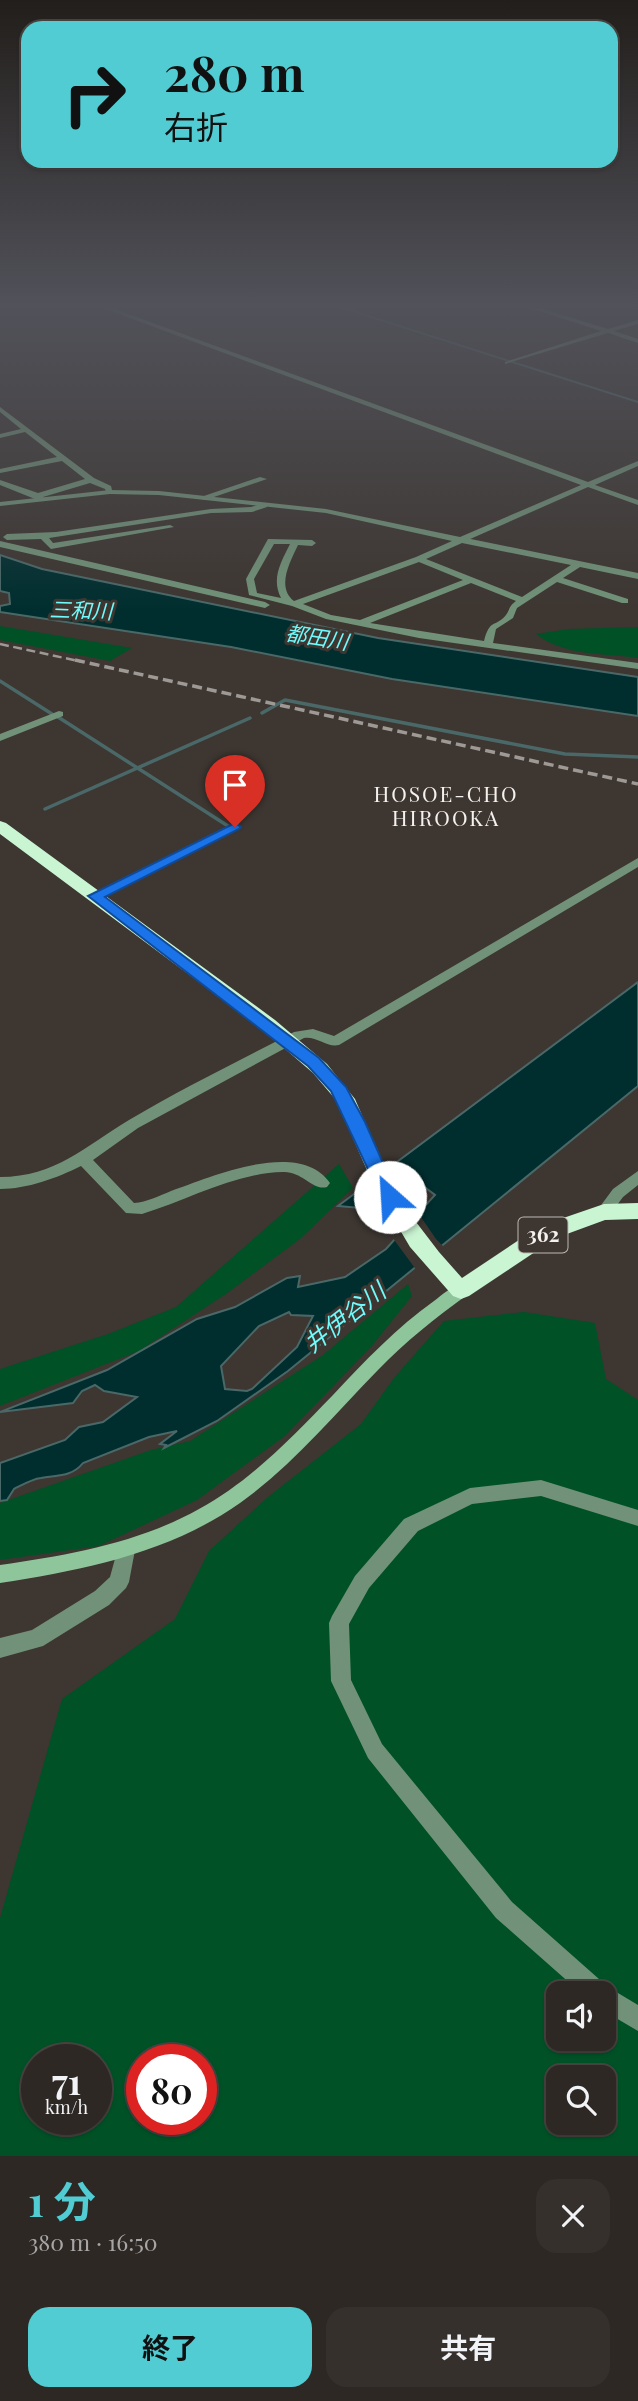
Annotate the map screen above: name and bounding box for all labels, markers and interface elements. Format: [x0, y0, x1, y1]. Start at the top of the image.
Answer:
text: 280 m [164, 39, 304, 104]
icon: right [49, 49, 140, 140]
text: 右折 [164, 104, 228, 147]
water label: 三和川 [49, 594, 115, 624]
water label: 都田川 [284, 617, 353, 655]
pin [205, 755, 265, 827]
icon: arrive [216, 766, 254, 804]
district label: HOSOE-CHO HIROOKA [373, 779, 519, 831]
position arrow [353, 1160, 427, 1234]
road number: 362 [518, 1218, 568, 1252]
water label: 井伊谷川 [296, 1272, 394, 1359]
map controls [546, 1981, 616, 2135]
button: sound [546, 1981, 616, 2051]
speed limit sign: 80 [126, 2044, 217, 2135]
text: 71 [52, 2057, 81, 2104]
button: search [546, 2065, 616, 2135]
text: km/h [45, 2095, 88, 2119]
text: 1 分 [28, 2172, 96, 2228]
button: close [536, 2179, 610, 2253]
text: 380 m · 16:50 [28, 2226, 158, 2257]
button: 終了 [28, 2307, 312, 2387]
button: 共有 [326, 2307, 610, 2387]

